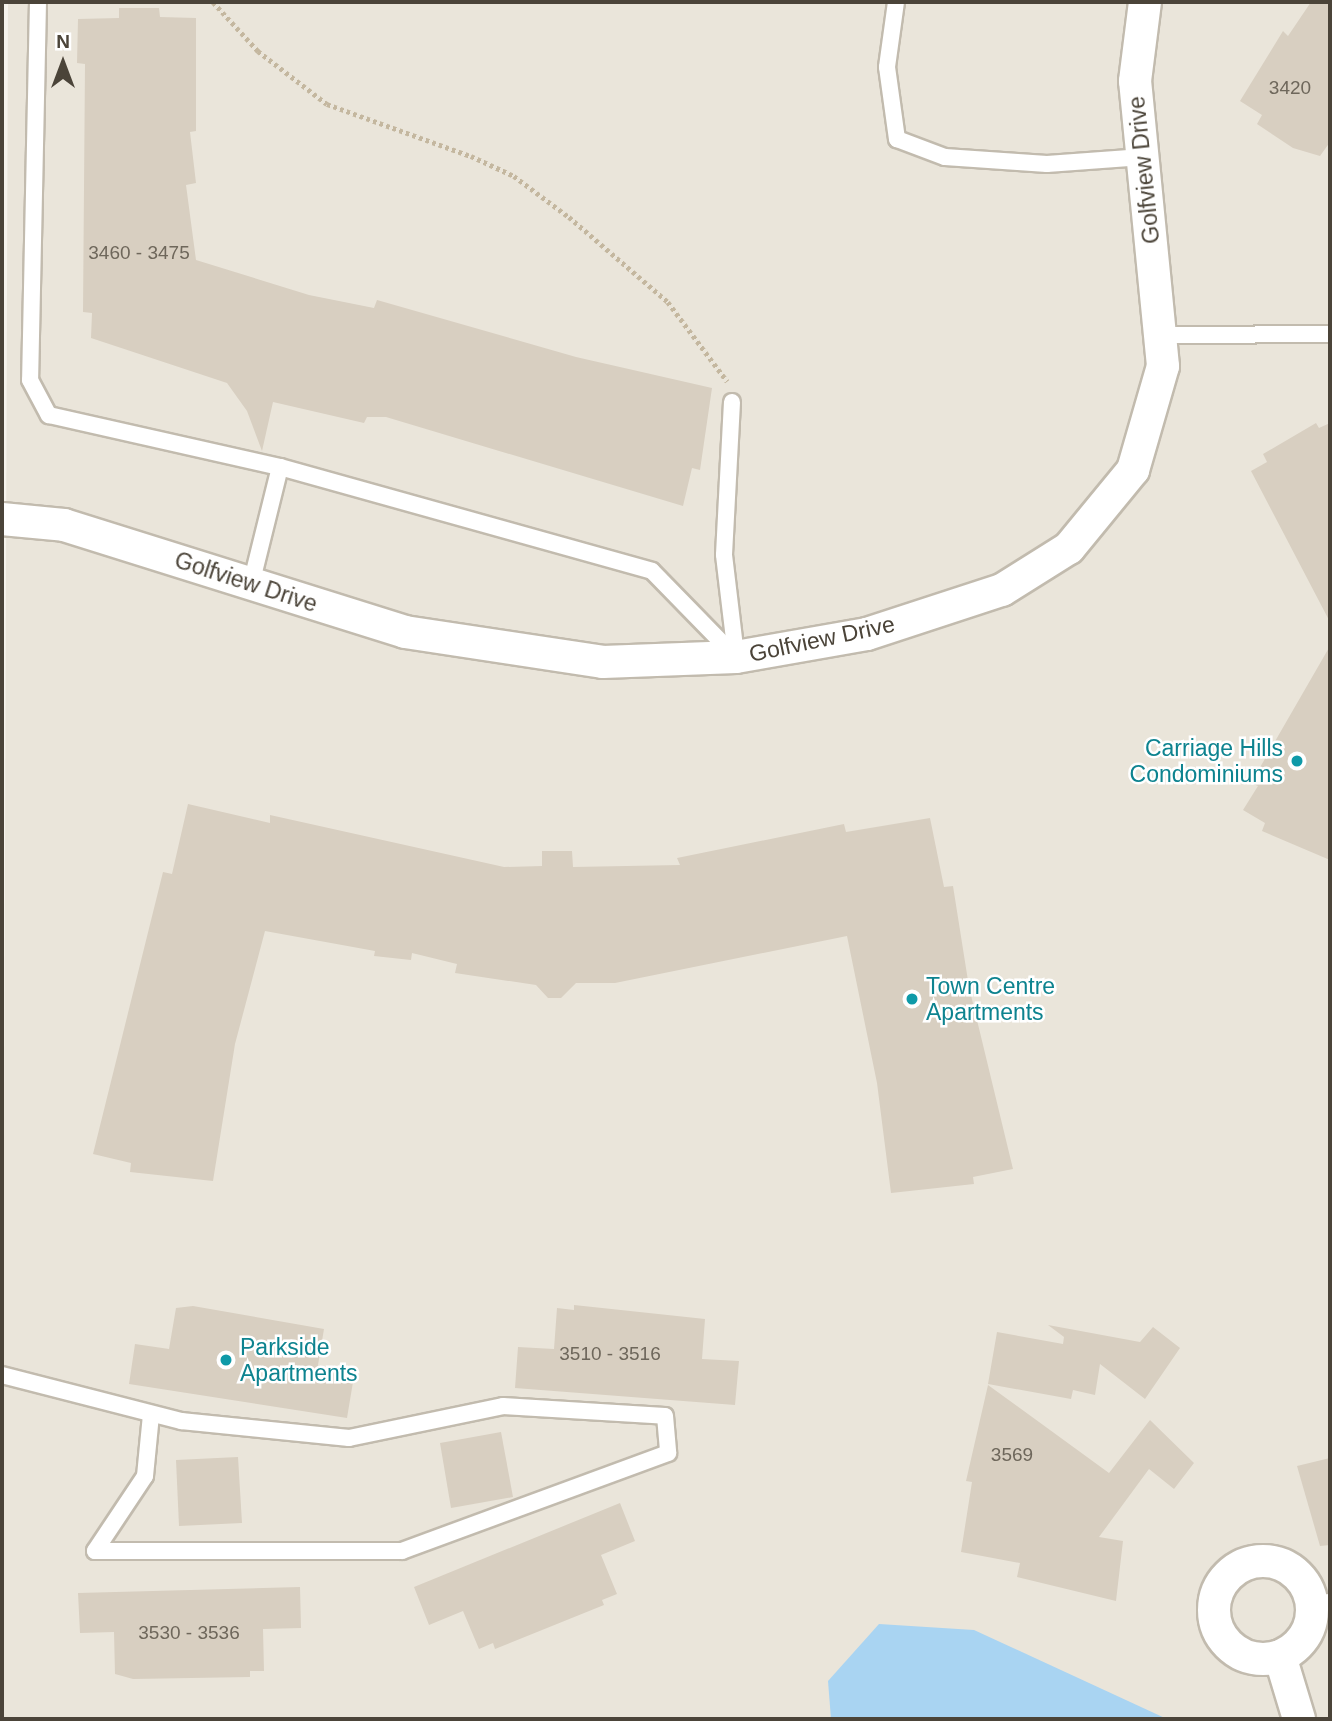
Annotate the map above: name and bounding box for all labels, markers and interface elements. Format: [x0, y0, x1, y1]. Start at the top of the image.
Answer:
north arrow [28, 28, 98, 98]
text: N [56, 31, 70, 52]
house number: 3420 [1269, 77, 1311, 99]
street label: Golfview Drive [1123, 95, 1165, 245]
house number: 3460 - 3475 [88, 242, 190, 264]
street label: Golfview Drive [171, 546, 321, 618]
street label: Golfview Drive [747, 610, 897, 668]
place label: Carriage Hills Condominiums [1130, 734, 1283, 788]
marker: Carriage Hills Condominiums [1289, 753, 1305, 769]
place label: Town Centre Apartments [926, 972, 1055, 1026]
marker: Town Centre Apartments [904, 991, 920, 1007]
place label: Parkside Apartments [240, 1333, 358, 1387]
house number: 3510 - 3516 [559, 1343, 661, 1365]
marker: Parkside Apartments [218, 1352, 234, 1368]
house number: 3569 [991, 1444, 1033, 1466]
house number: 3530 - 3536 [138, 1622, 240, 1644]

